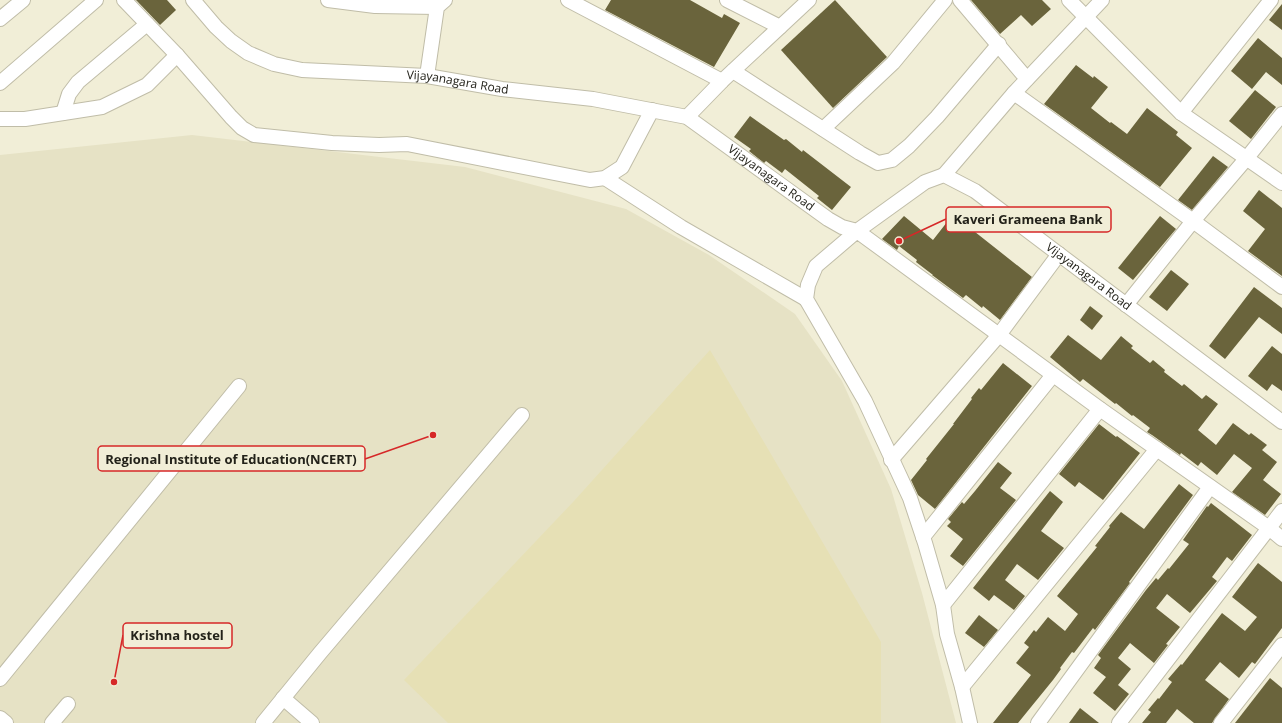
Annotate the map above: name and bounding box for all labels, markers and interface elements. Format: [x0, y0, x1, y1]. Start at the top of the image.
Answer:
street label: Vijayanagara Road [406, 66, 510, 98]
street label: Vijayanagara Road [725, 140, 818, 215]
callout: Kaveri Grameena Bank [946, 207, 1111, 232]
text: Kaveri Grameena Bank [953, 210, 1103, 228]
street label: Vijayanagara Road [1043, 238, 1135, 314]
callout: Regional Institute of Education(NCERT) [98, 446, 365, 471]
text: Regional Institute of Education(NCERT) [105, 450, 357, 468]
callout: Krishna hostel [123, 623, 232, 648]
text: Krishna hostel [130, 626, 224, 644]

